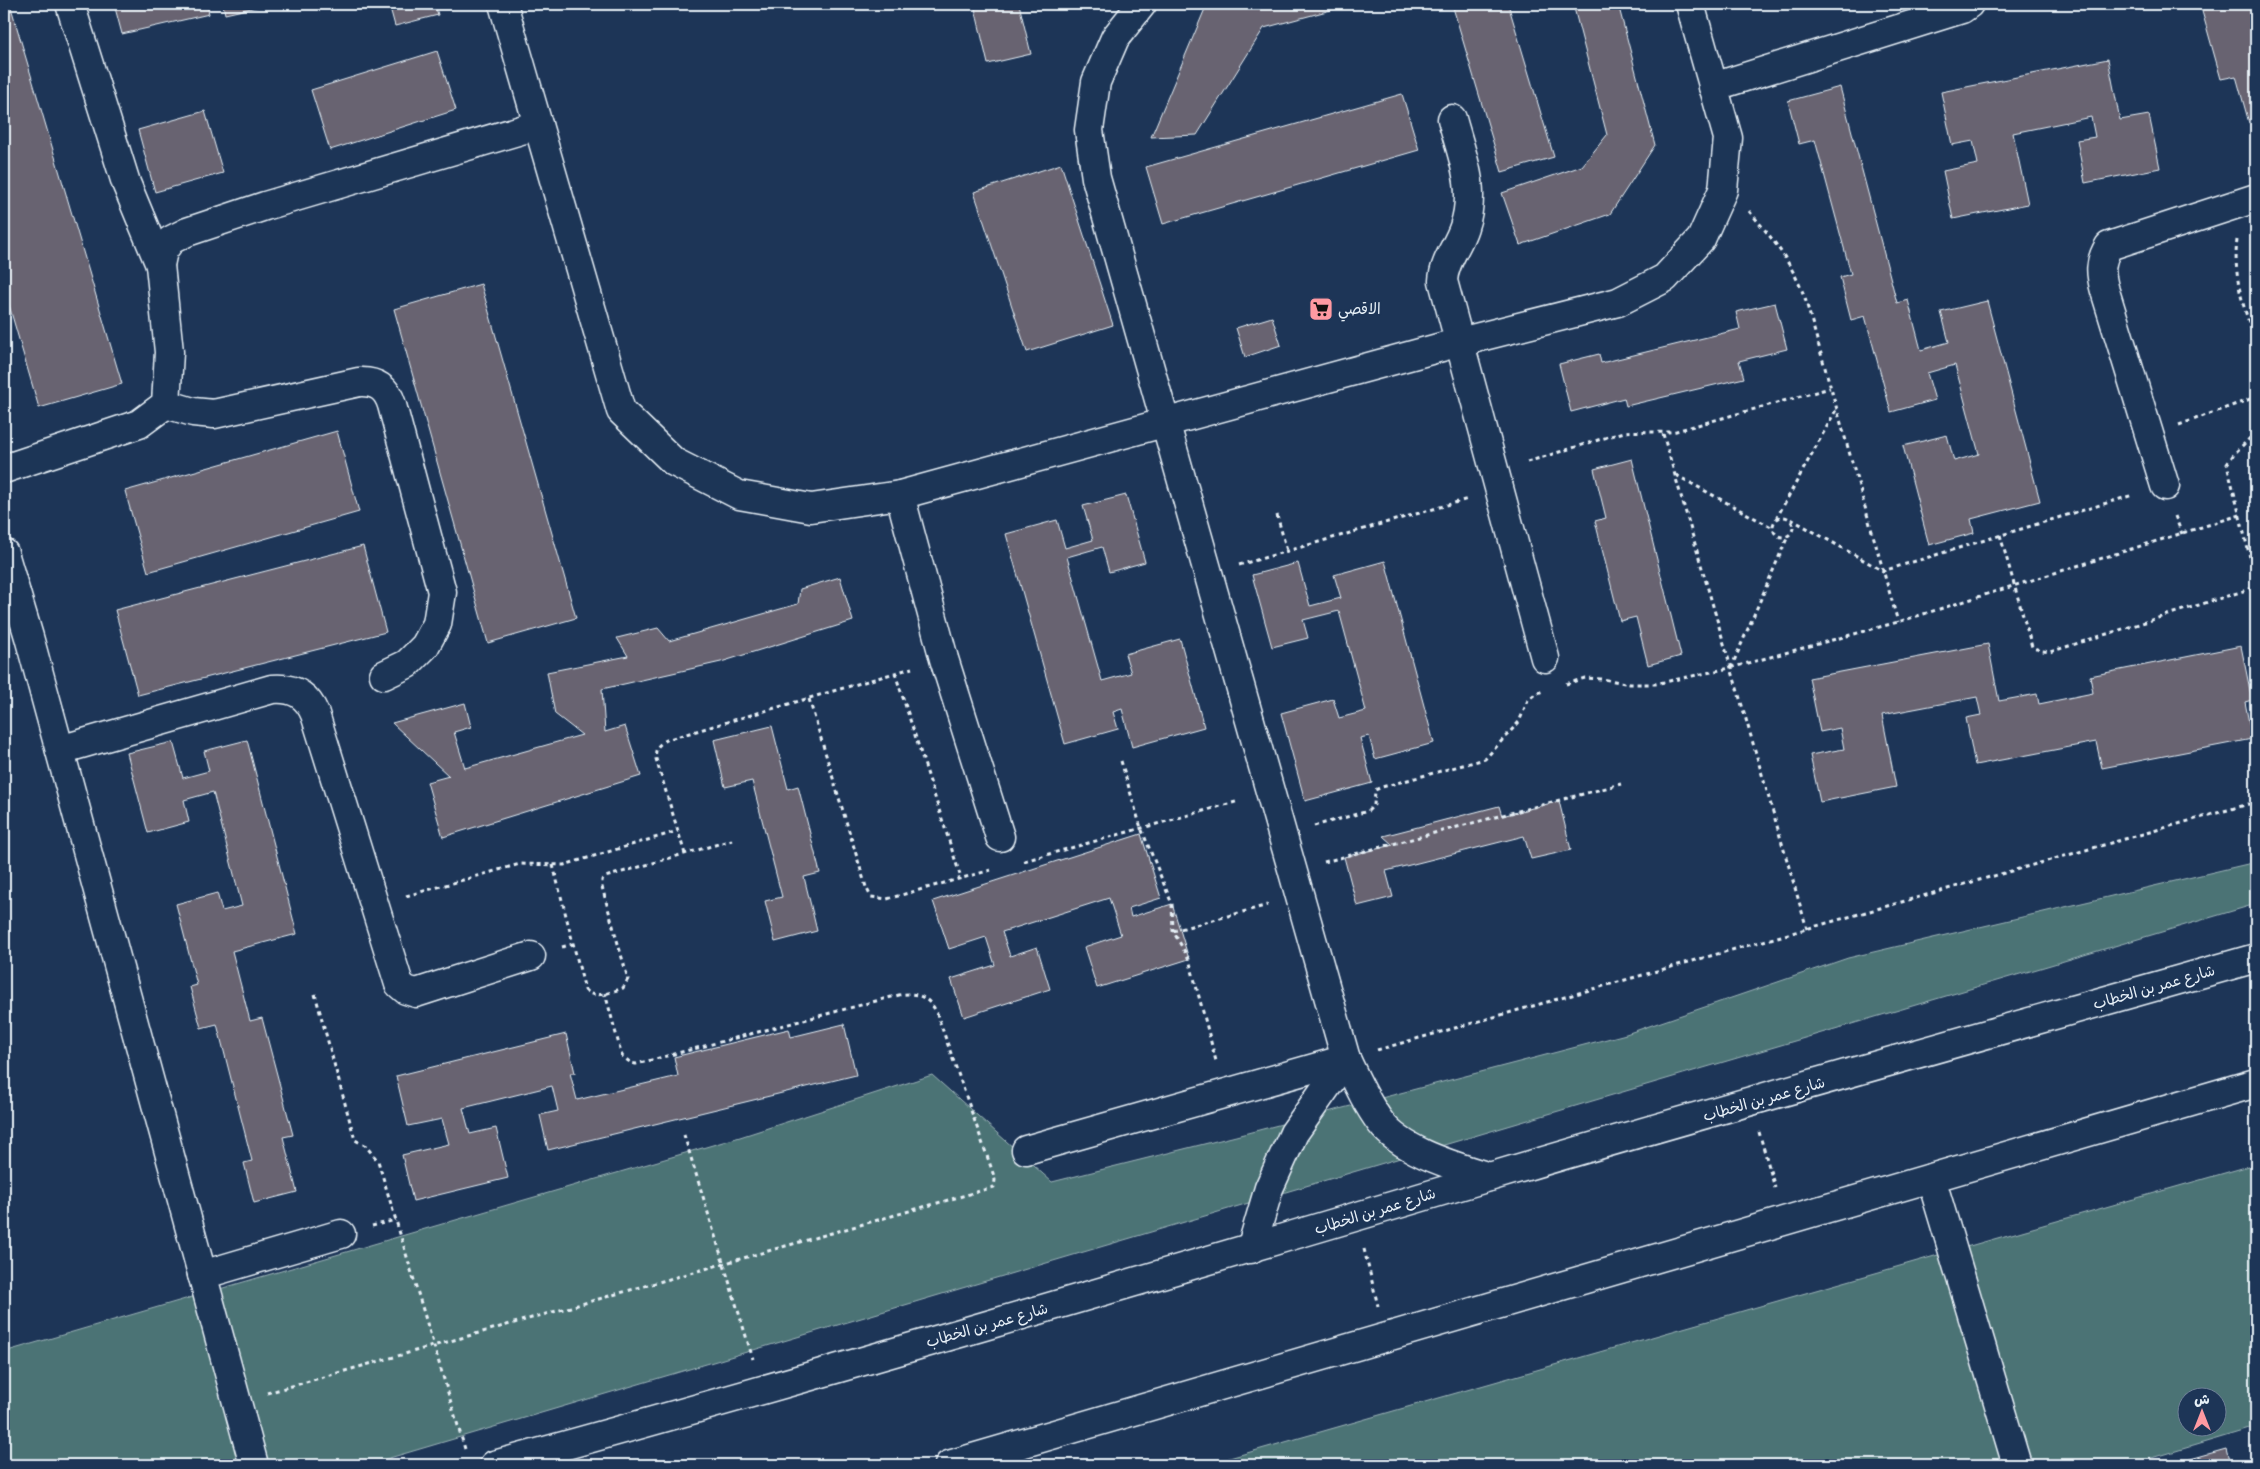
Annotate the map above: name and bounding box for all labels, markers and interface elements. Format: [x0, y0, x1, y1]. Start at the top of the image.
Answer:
supermarket icon: الاقصي [1308, 296, 1334, 322]
place label: الاقصي [1338, 300, 1381, 322]
street label: شارع عمر بن الخطاب [2091, 961, 2218, 1017]
street label: شارع عمر بن الخطاب [1701, 1073, 1828, 1129]
street label: شارع عمر بن الخطاب [1312, 1184, 1439, 1242]
street label: شارع عمر بن الخطاب [924, 1299, 1051, 1355]
north arrow [2178, 1386, 2228, 1436]
text: ش [2194, 1391, 2210, 1411]

